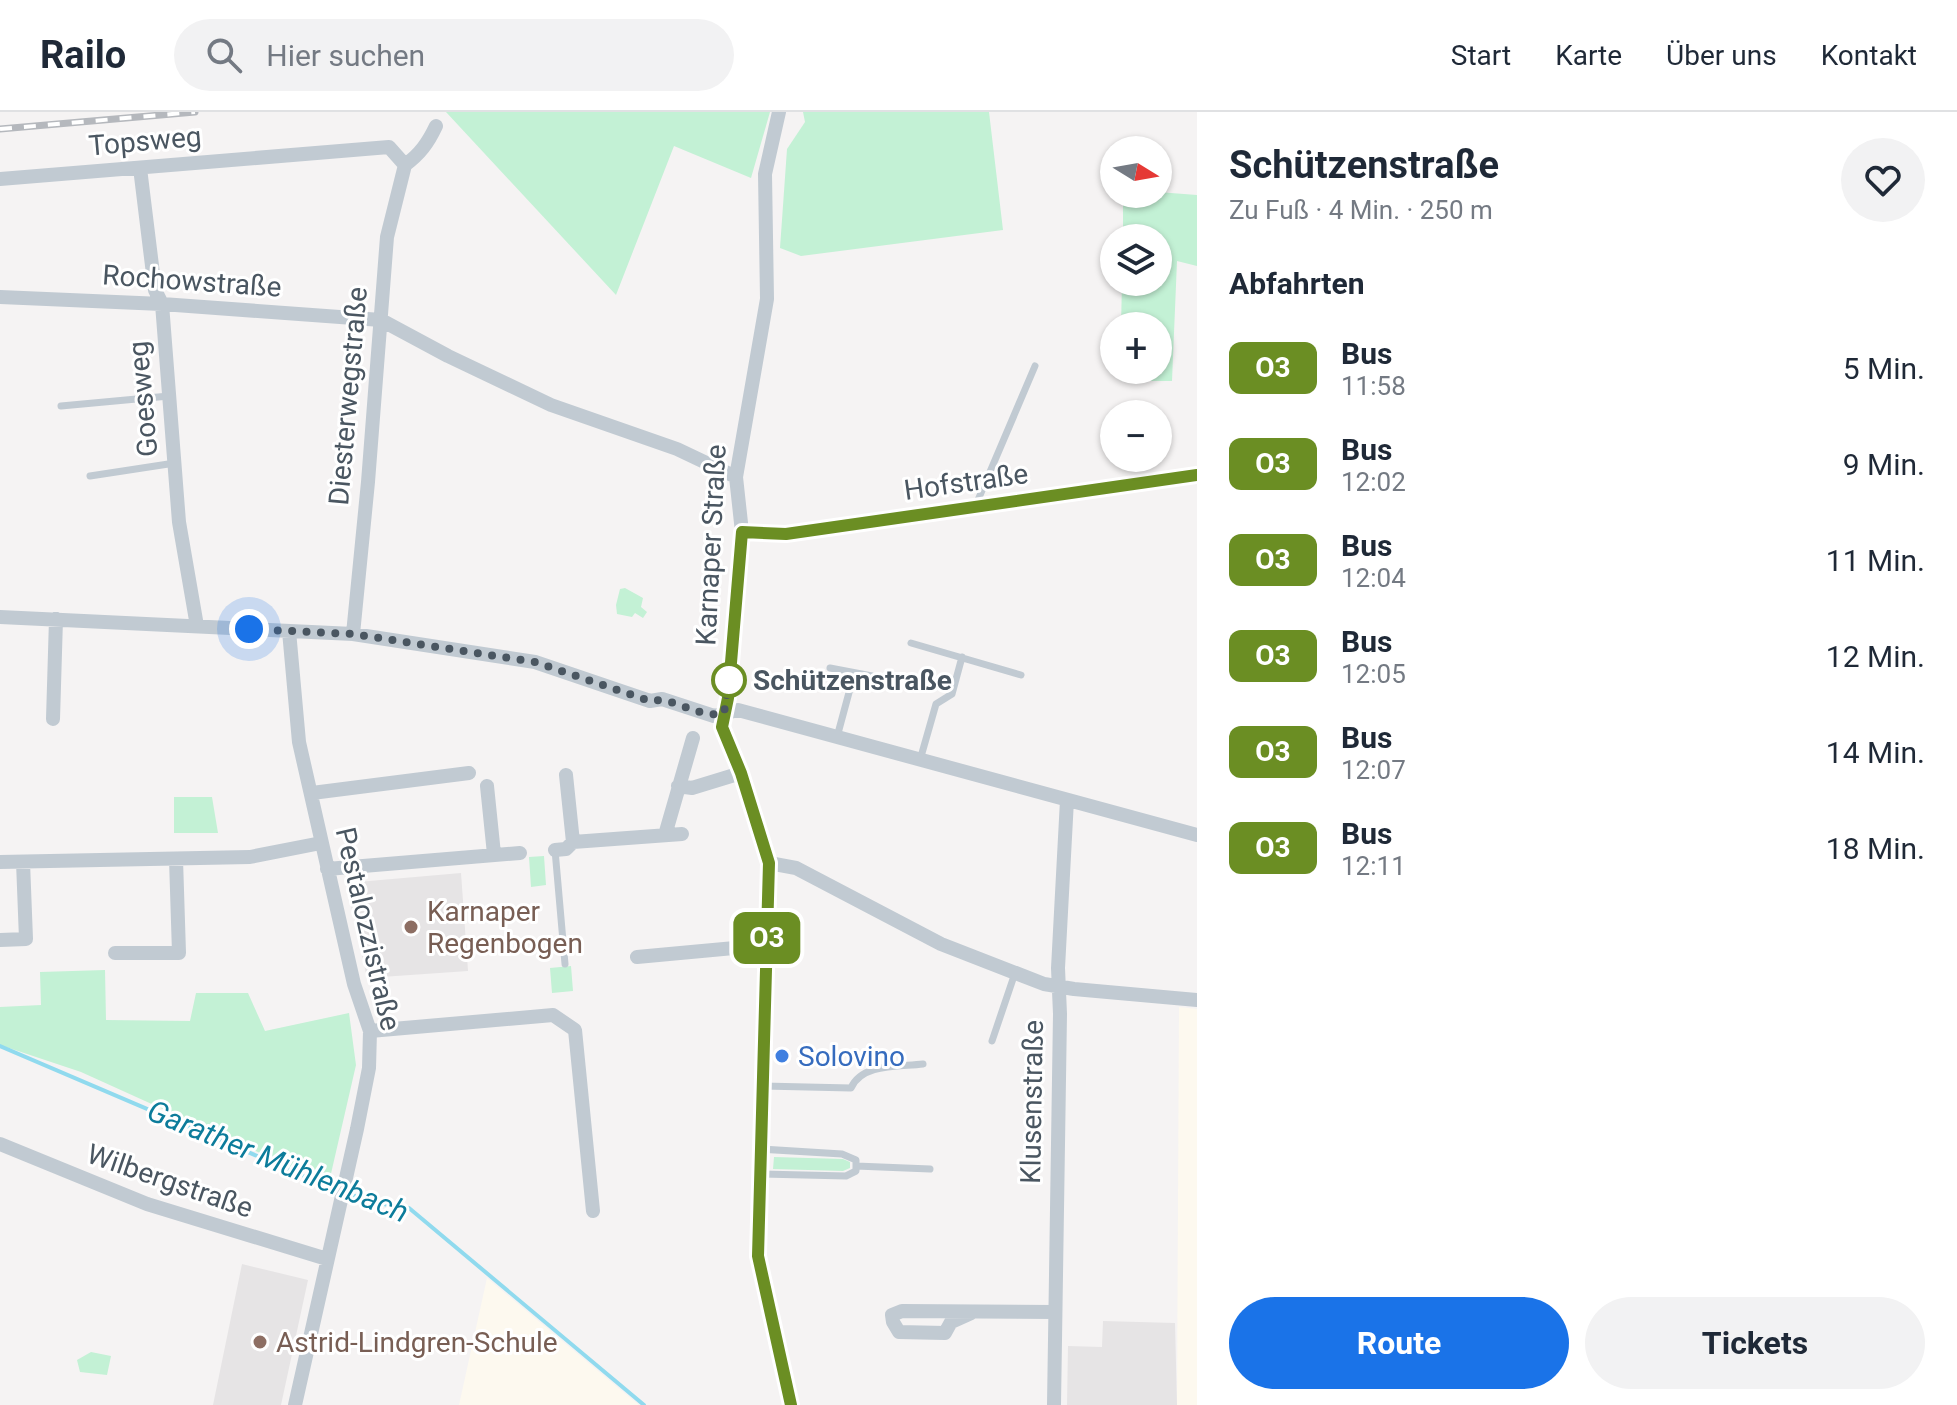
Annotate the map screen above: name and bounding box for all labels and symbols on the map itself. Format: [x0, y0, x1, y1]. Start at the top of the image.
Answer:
street label: Topsweg [87, 120, 203, 162]
north arrow [1100, 136, 1172, 208]
street label: Rochowstraße [101, 258, 283, 304]
street label: Diesterwegstraße [322, 285, 374, 507]
street label: Goesweg [122, 340, 164, 458]
street label: Karnaper Straße [689, 444, 733, 646]
street label: Hofstraße [902, 457, 1030, 507]
your location [229, 609, 269, 649]
marker: Schützenstraße [712, 663, 746, 697]
place label: Schützenstraße [753, 664, 952, 697]
street label: Pestalozzistraße [329, 824, 407, 1034]
place label: Karnaper Regenbogen [427, 895, 583, 960]
line badge: O3 [731, 912, 803, 964]
marker: Karnaper Regenbogen [402, 918, 420, 936]
street label: Klusenstraße [1014, 1020, 1050, 1184]
place label: Solovino [798, 1040, 905, 1073]
marker: Solovino [773, 1047, 791, 1065]
water label: Garather Mühlenbach [142, 1093, 414, 1229]
street label: Wilbergstraße [83, 1137, 257, 1225]
place label: Astrid-Lindgren-Schule [276, 1326, 558, 1359]
marker: Astrid-Lindgren-Schule [251, 1333, 269, 1351]

